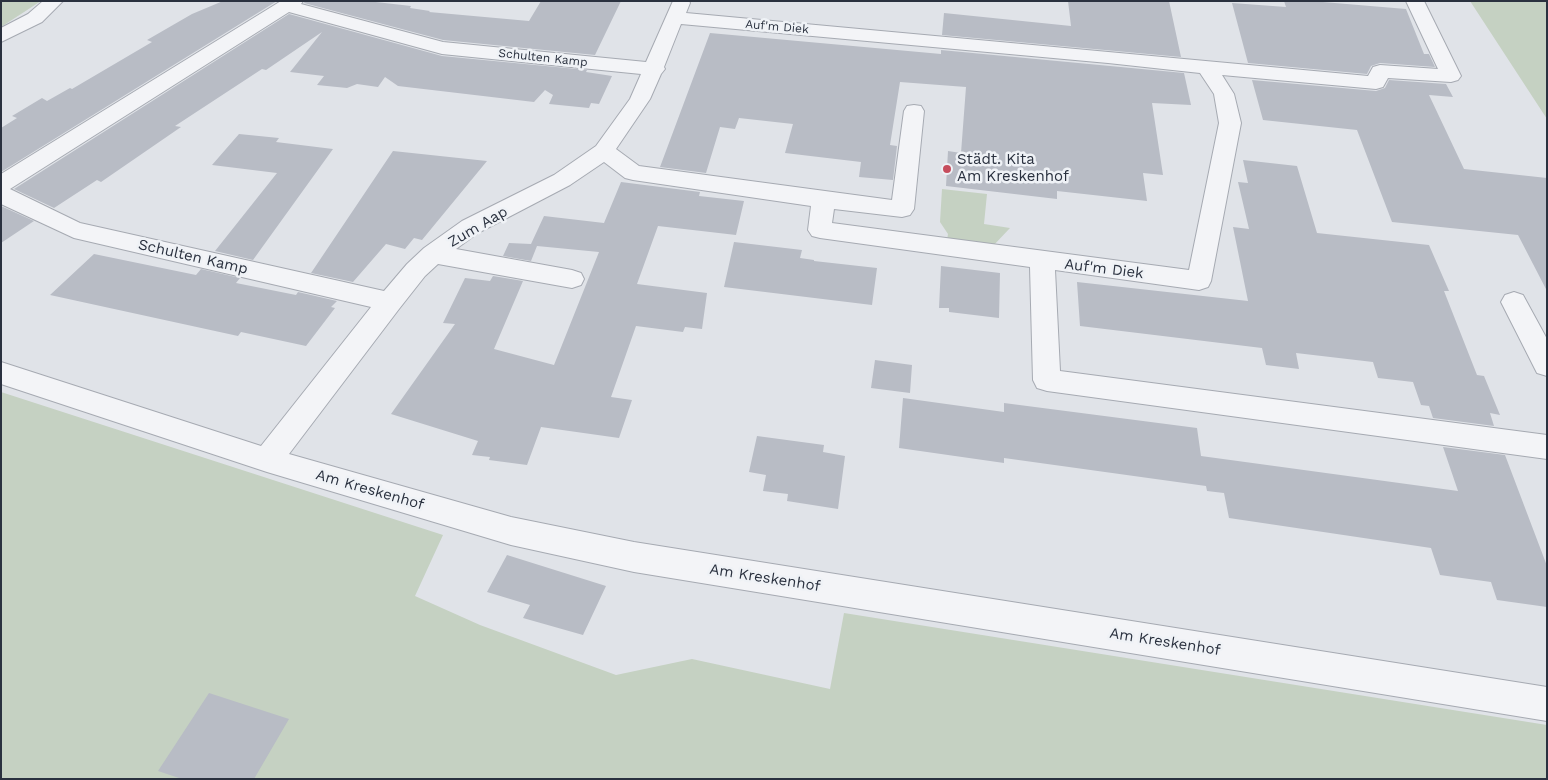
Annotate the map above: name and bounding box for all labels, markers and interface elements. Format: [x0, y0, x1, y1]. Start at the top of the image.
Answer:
street label: Auf'm Diek [745, 17, 809, 37]
street label: Schulten Kamp [498, 46, 588, 70]
place label: Städt. Kita Am Kreskenhof [957, 151, 1069, 186]
marker: Städt. Kita Am Kreskenhof [941, 163, 953, 175]
street label: Zum Aap [445, 203, 511, 251]
street label: Schulten Kamp [136, 236, 250, 278]
street label: Auf'm Diek [1063, 255, 1145, 283]
street label: Am Kreskenhof [314, 466, 426, 514]
street label: Am Kreskenhof [708, 560, 822, 596]
street label: Am Kreskenhof [1108, 624, 1222, 660]

